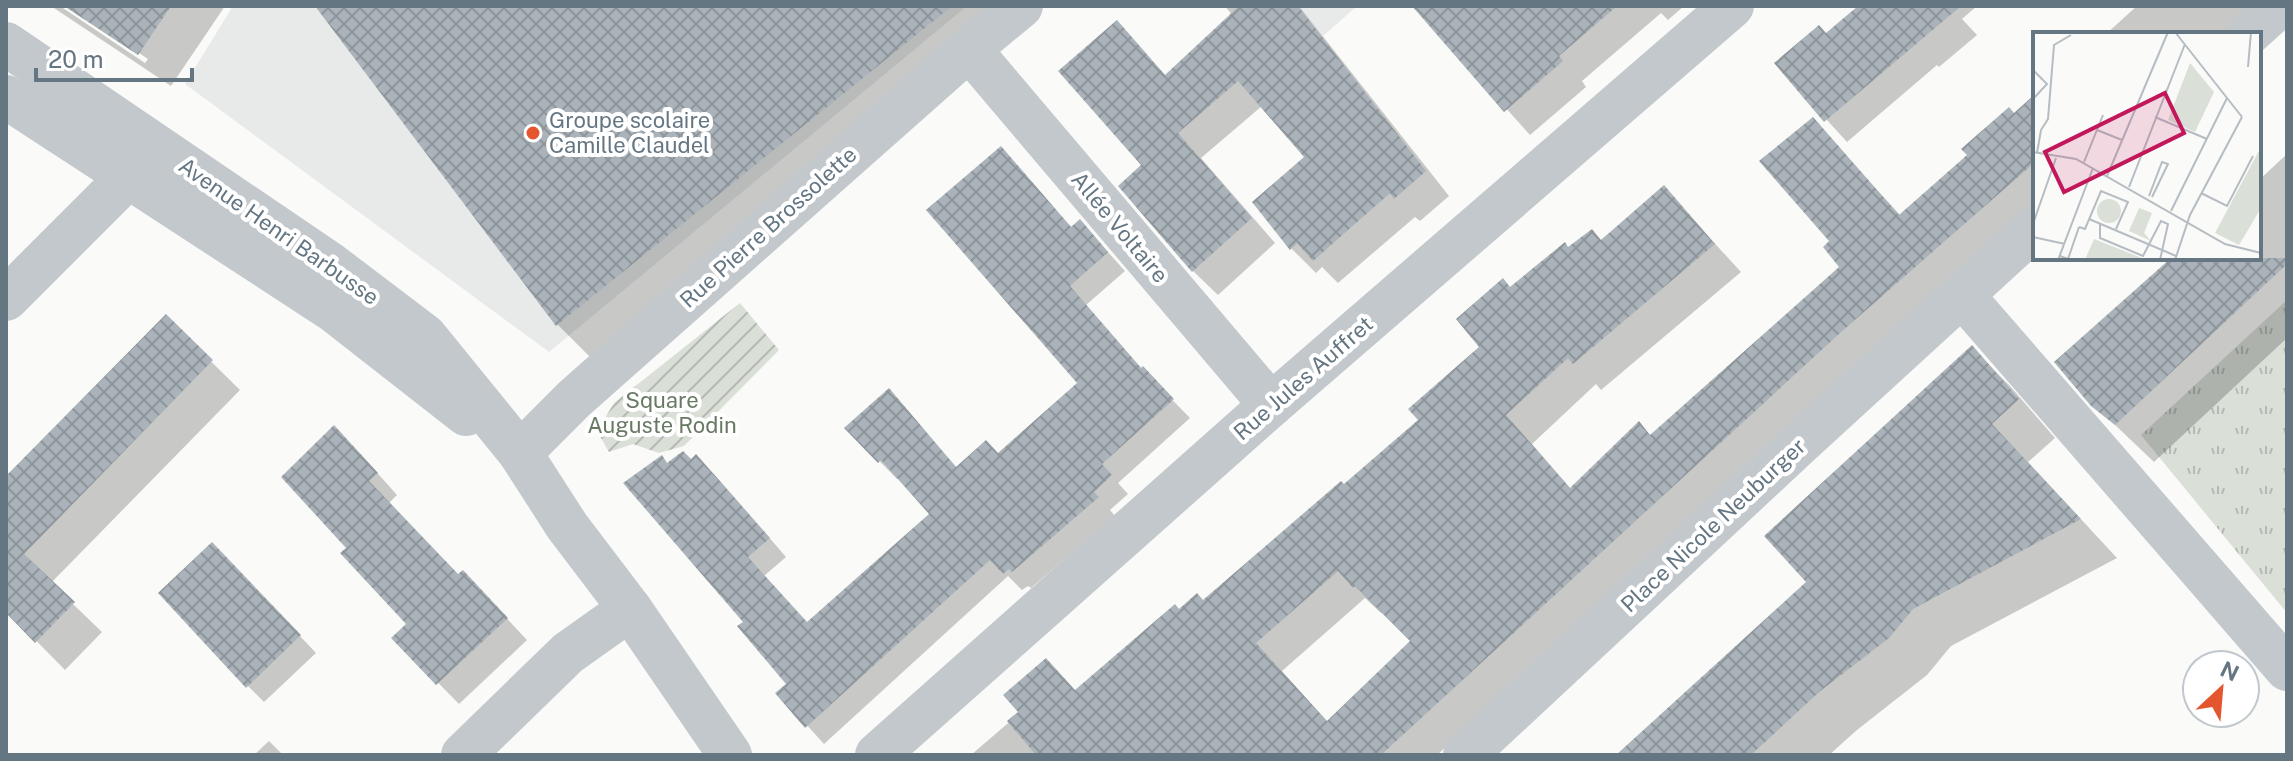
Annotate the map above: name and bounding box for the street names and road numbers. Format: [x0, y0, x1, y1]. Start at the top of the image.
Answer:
street label: Rue Pierre Brossolette [675, 141, 861, 313]
street label: Avenue Henri Barbusse [174, 152, 384, 310]
street label: Allée Voltaire [1066, 166, 1174, 288]
street label: Rue Jules Auffret [1228, 311, 1378, 445]
street label: Place Nicole Neuburger [1615, 433, 1811, 617]

